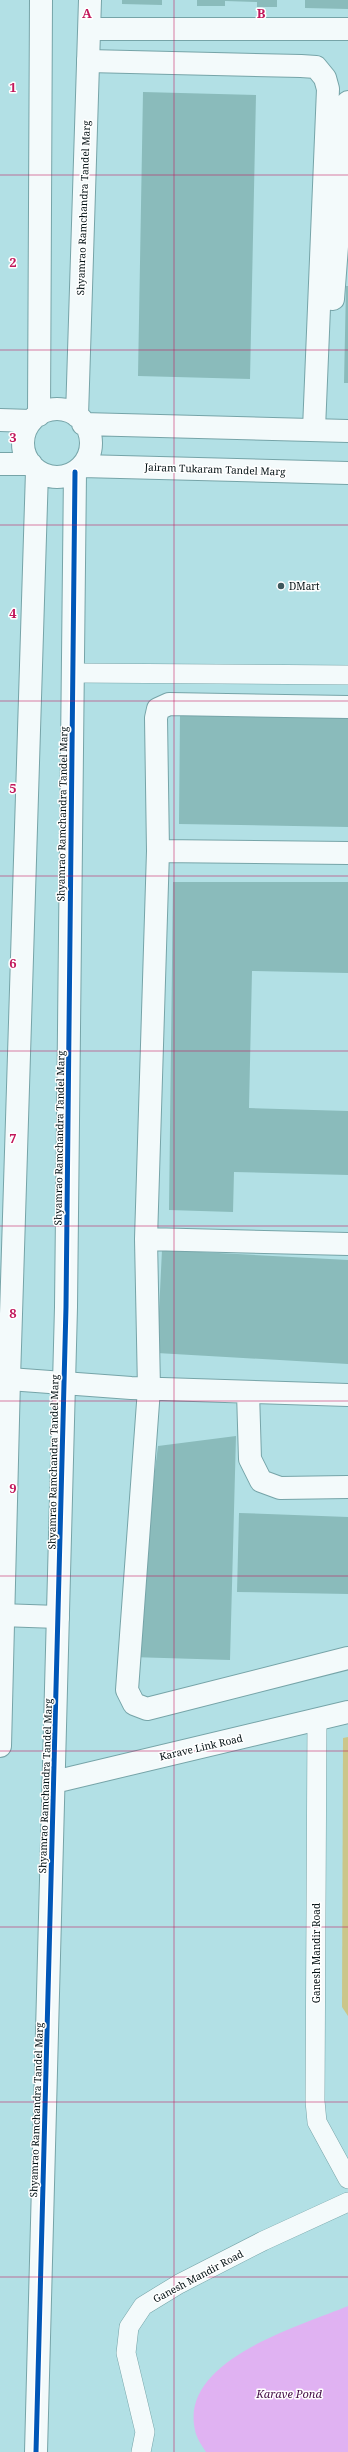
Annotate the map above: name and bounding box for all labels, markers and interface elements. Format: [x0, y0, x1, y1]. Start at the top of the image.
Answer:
text: A [82, 4, 92, 22]
text: B [257, 4, 266, 22]
text: 1 [9, 78, 17, 96]
street label: Shyamrao Ramchandra Tandel Marg [73, 120, 93, 296]
text: 2 [9, 253, 17, 271]
text: 3 [9, 428, 17, 446]
street label: Jairam Tukaram Tandel Marg [143, 460, 286, 478]
place label: DMart [289, 579, 320, 593]
marker: DMart [276, 581, 286, 591]
text: 4 [9, 604, 17, 622]
street label: Shyamrao Ramchandra Tandel Marg [53, 726, 71, 902]
text: 5 [9, 779, 17, 797]
text: 6 [9, 954, 17, 972]
street label: Shyamrao Ramchandra Tandel Marg [50, 1050, 68, 1226]
text: 7 [9, 1129, 17, 1147]
text: 8 [9, 1304, 17, 1322]
street label: Shyamrao Ramchandra Tandel Marg [44, 1374, 62, 1550]
text: 9 [9, 1479, 17, 1497]
street label: Shyamrao Ramchandra Tandel Marg [35, 1698, 55, 1874]
street label: Karave Link Road [158, 1731, 244, 1763]
street label: Ganesh Mandir Road [309, 1903, 323, 2003]
street label: Shyamrao Ramchandra Tandel Marg [26, 2022, 46, 2198]
street label: Ganesh Mandir Road [150, 2246, 246, 2306]
water label: Karave Pond [255, 2386, 322, 2401]

